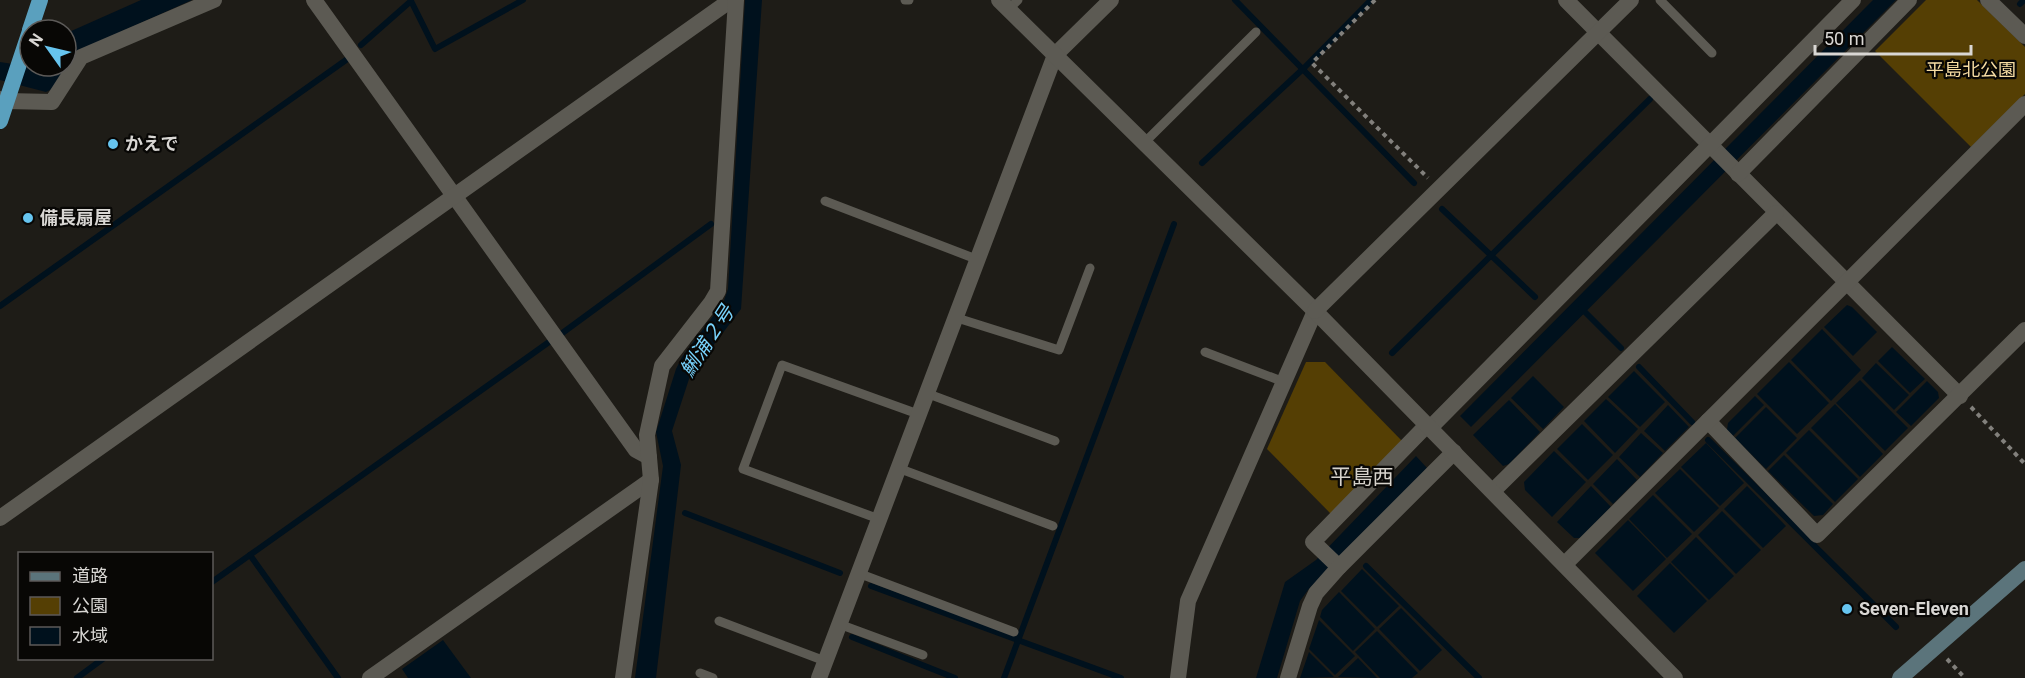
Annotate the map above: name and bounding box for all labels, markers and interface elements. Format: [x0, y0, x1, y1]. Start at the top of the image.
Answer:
north arrow [18, 18, 78, 78]
scale bar [1815, 18, 1971, 56]
text: 50 m [1824, 28, 1864, 49]
text: N [25, 30, 47, 50]
park label: 平島北公園 [1926, 59, 2016, 80]
place label: かえで [125, 133, 178, 154]
marker: かえで [106, 137, 120, 151]
place label: 備長扇屋 [40, 207, 112, 228]
marker: 備長扇屋 [21, 211, 35, 225]
water label: 鯏浦２号 [675, 299, 740, 381]
district label: 平島西 [1331, 465, 1394, 489]
legend [18, 552, 213, 660]
text: 道路 [72, 565, 108, 586]
text: 公園 [72, 595, 108, 616]
place label: Seven-Eleven [1859, 598, 1969, 619]
marker: Seven-Eleven [1840, 602, 1854, 616]
text: 水域 [72, 625, 108, 646]

